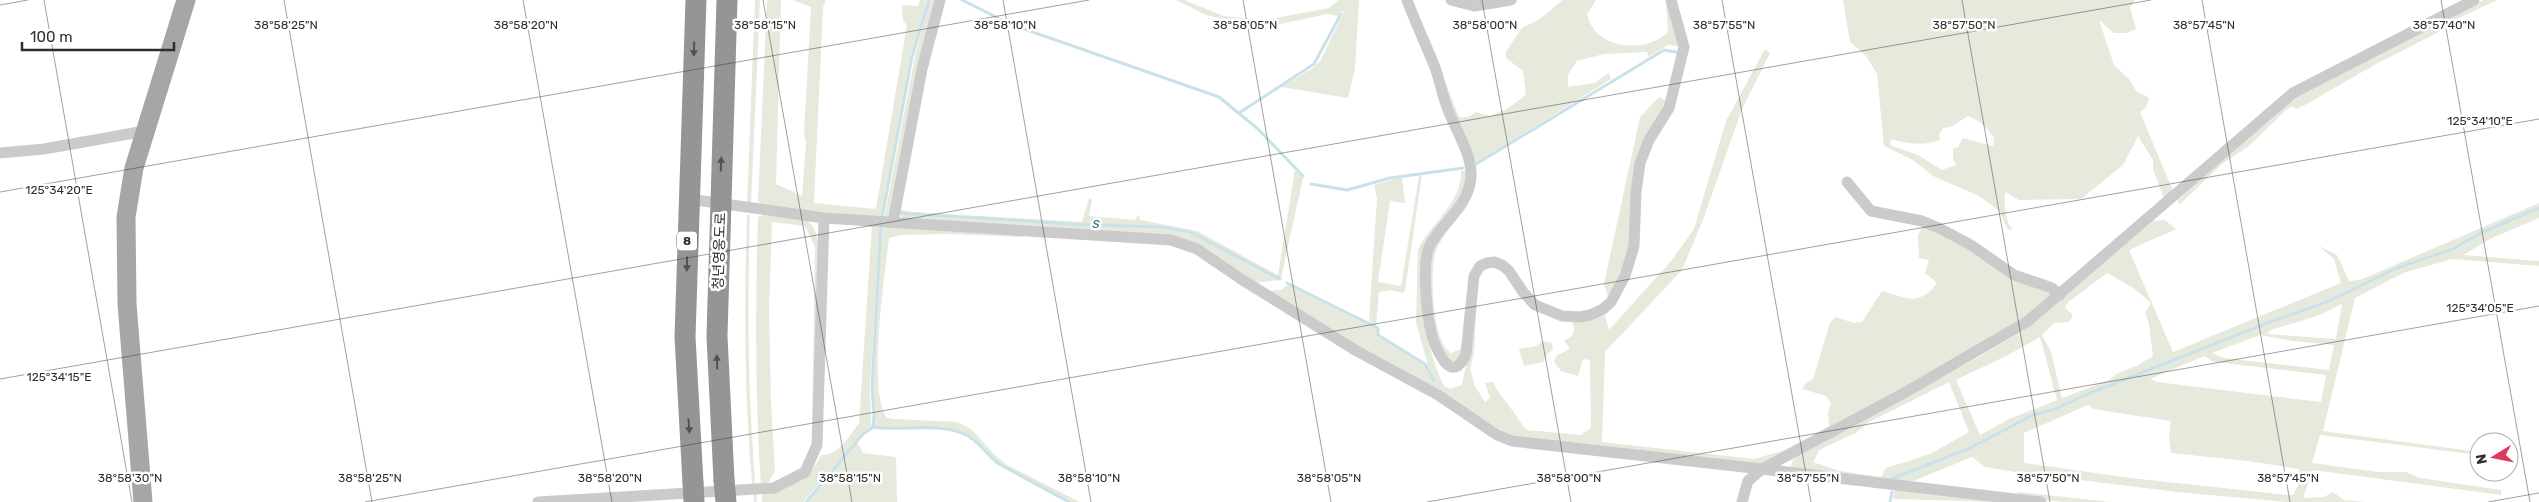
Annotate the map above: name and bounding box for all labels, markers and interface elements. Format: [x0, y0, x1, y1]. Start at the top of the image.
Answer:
text: 38°58'25"N [254, 18, 318, 32]
text: 38°58'20"N [494, 18, 558, 32]
text: 38°58'15"N [734, 18, 796, 32]
text: 38°58'10"N [974, 18, 1036, 32]
text: 38°58'05"N [1213, 18, 1277, 32]
text: 38°58'00"N [1453, 18, 1517, 32]
text: 38°57'55"N [1693, 18, 1755, 32]
text: 38°57'50"N [1933, 18, 1995, 32]
text: 38°57'45"N [2173, 18, 2235, 32]
text: 38°57'40"N [2413, 18, 2475, 32]
scale bar [22, 20, 175, 52]
text: 100 m [30, 28, 72, 46]
one-way arrow [690, 41, 698, 57]
text: 125°34'10"E [2447, 114, 2513, 128]
one-way arrow [718, 156, 726, 172]
text: 125°34'20"E [25, 183, 93, 197]
street label: 청년영웅도로 [710, 212, 729, 290]
water label: s [1092, 214, 1101, 232]
road number: 8 [677, 232, 697, 250]
one-way arrow [682, 256, 690, 272]
text: 125°34'05"E [2446, 301, 2514, 315]
one-way arrow [713, 353, 721, 369]
text: 125°34'15"E [27, 370, 92, 384]
one-way arrow [685, 418, 693, 434]
north arrow [2469, 432, 2519, 482]
text: N [2472, 453, 2491, 466]
text: 38°58'30"N [98, 471, 162, 485]
text: 38°58'25"N [338, 471, 402, 485]
text: 38°58'20"N [578, 471, 642, 485]
text: 38°58'15"N [819, 471, 881, 485]
text: 38°58'10"N [1058, 471, 1120, 485]
text: 38°58'05"N [1297, 471, 1361, 485]
text: 38°58'00"N [1537, 471, 1601, 485]
text: 38°57'55"N [1777, 471, 1839, 485]
text: 38°57'50"N [2017, 471, 2079, 485]
text: 38°57'45"N [2257, 471, 2319, 485]

